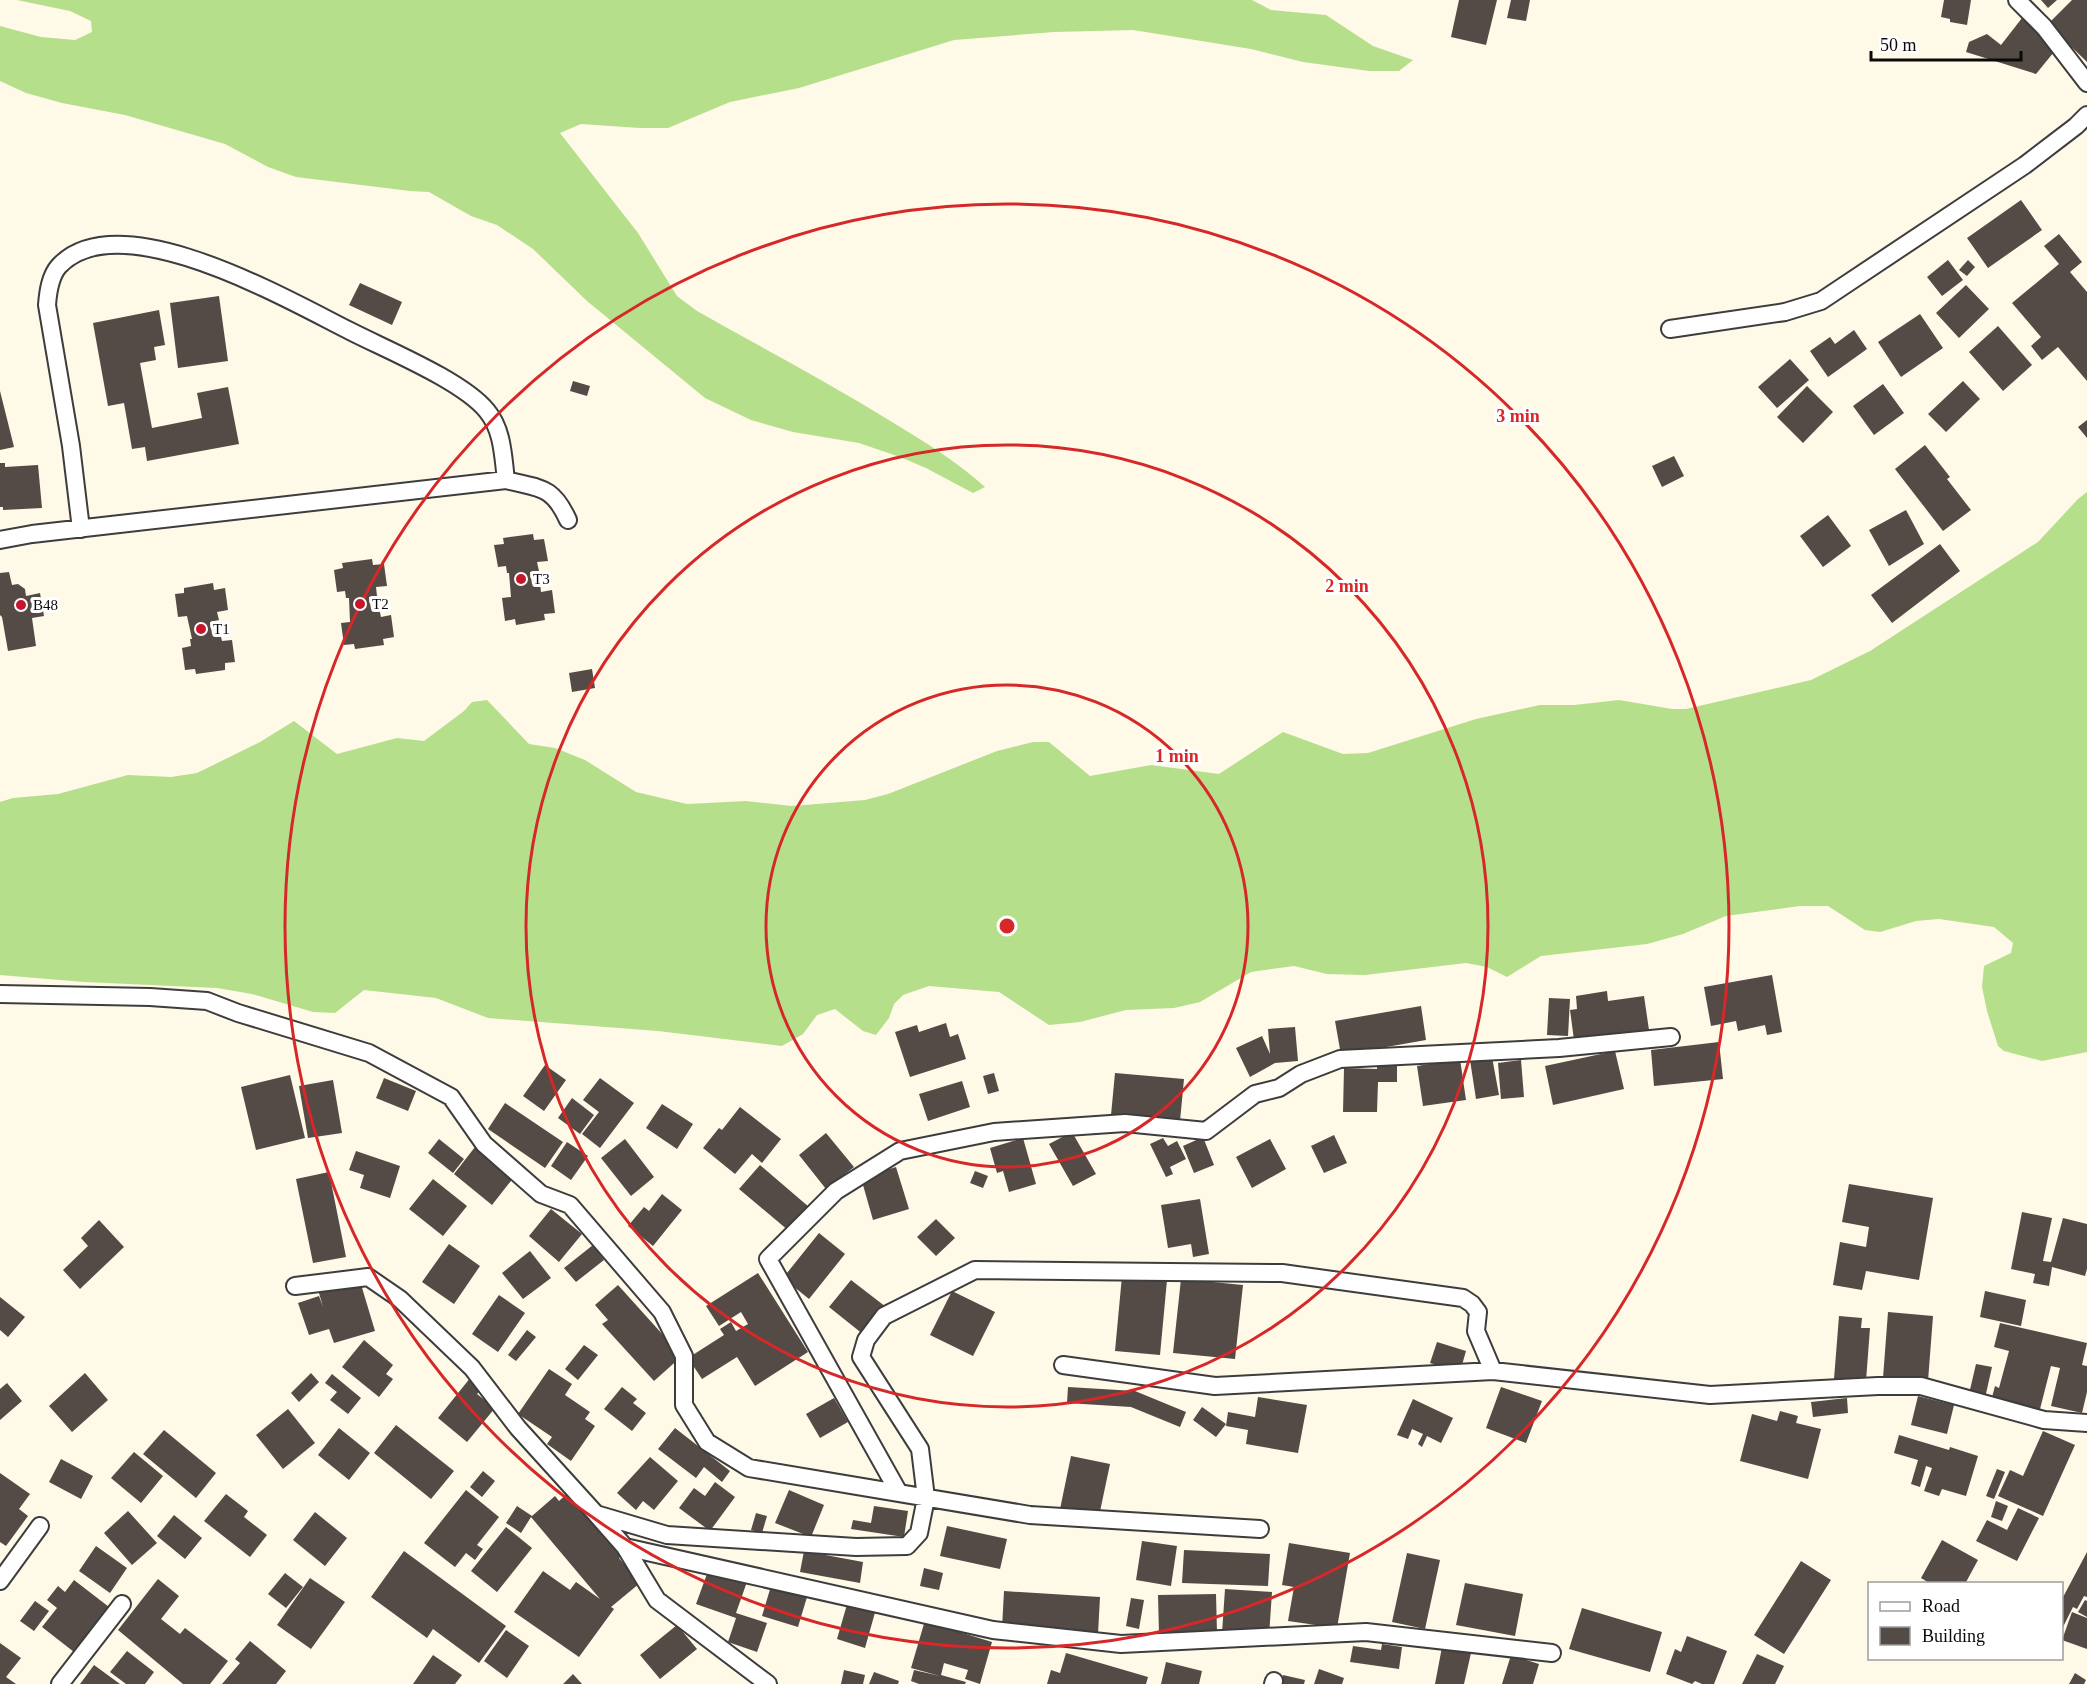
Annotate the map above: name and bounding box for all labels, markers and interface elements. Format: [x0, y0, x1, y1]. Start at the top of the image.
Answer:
scale bar [1871, 24, 2021, 62]
text: 50 m [1880, 35, 1917, 55]
text: 3 min [1496, 406, 1540, 426]
place label: T3 [533, 571, 550, 587]
marker: T3 [514, 572, 528, 586]
text: 2 min [1325, 576, 1369, 596]
place label: T2 [372, 596, 389, 612]
place label: B48 [33, 597, 58, 613]
marker: T2 [353, 597, 367, 611]
marker: B48 [14, 598, 28, 612]
place label: T1 [213, 621, 230, 637]
marker: T1 [194, 622, 208, 636]
text: 1 min [1155, 746, 1199, 766]
centre of rings [997, 916, 1017, 936]
legend [1868, 1582, 2063, 1660]
text: Road [1922, 1596, 1960, 1616]
text: Building [1922, 1626, 1985, 1646]

